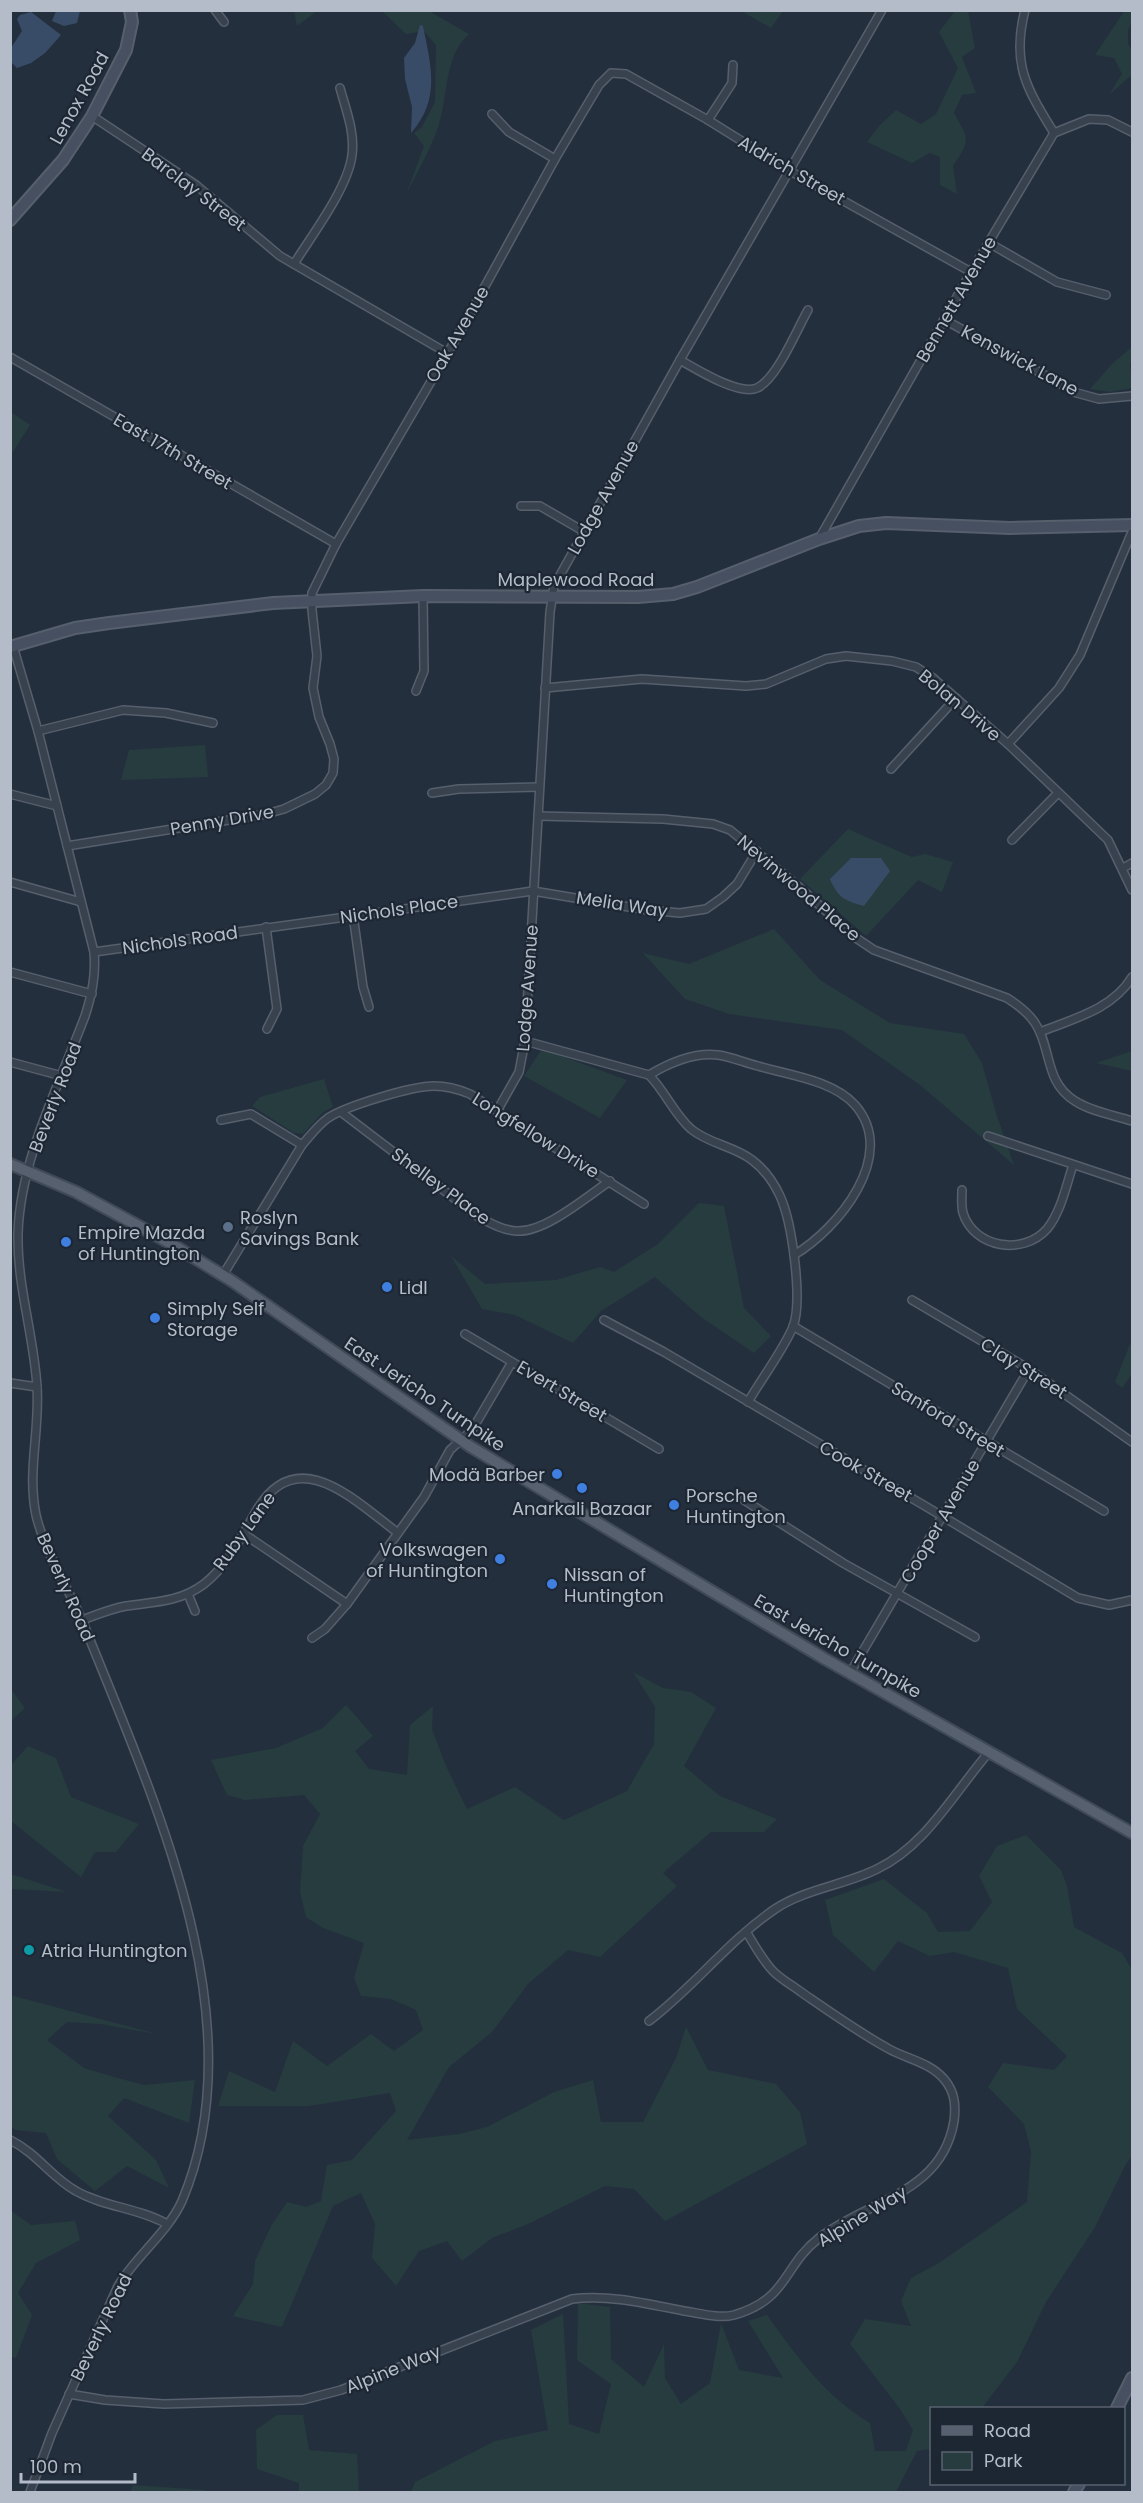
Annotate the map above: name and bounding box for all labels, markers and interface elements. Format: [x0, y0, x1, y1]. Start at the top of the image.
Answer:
street label: Lenox Road [43, 47, 115, 149]
street label: Aldrich Street [734, 129, 850, 211]
street label: Barclay Street [137, 141, 251, 237]
street label: Bennett Avenue [910, 231, 1002, 367]
street label: Oak Avenue [419, 281, 495, 387]
street label: Kenswick Lane [957, 319, 1083, 401]
street label: East 17th Street [109, 407, 237, 495]
street label: Lodge Avenue [561, 435, 645, 559]
street label: Maplewood Road [498, 567, 655, 592]
street label: Bolan Drive [913, 663, 1007, 747]
street label: Penny Drive [168, 799, 276, 841]
street label: Nevinwood Place [732, 829, 866, 947]
street label: Melia Way [574, 884, 670, 924]
street label: Nichols Place [338, 888, 460, 930]
street label: Nichols Road [121, 920, 239, 960]
street label: Lodge Avenue [510, 924, 544, 1052]
street label: Beverly Road [22, 1038, 88, 1156]
street label: Longfellow Drive [468, 1086, 604, 1184]
street label: Shelley Place [386, 1141, 496, 1231]
place label: Roslyn Savings Bank [240, 1205, 360, 1251]
place label: Empire Mazda of Huntington [78, 1220, 205, 1266]
marker: Roslyn Savings Bank [221, 1220, 235, 1234]
marker: Empire Mazda of Huntington [59, 1235, 73, 1249]
place label: Lidl [399, 1275, 428, 1300]
marker: Lidl [380, 1280, 394, 1294]
place label: Simply Self Storage [167, 1296, 264, 1342]
marker: Simply Self Storage [148, 1311, 162, 1325]
street label: East Jericho Turnpike [340, 1331, 510, 1457]
street label: Clay Street [976, 1331, 1072, 1405]
street label: Evert Street [512, 1354, 612, 1428]
street label: Sanford Street [887, 1375, 1009, 1463]
street label: Cook Street [815, 1434, 917, 1508]
street label: Cooper Avenue [894, 1454, 986, 1588]
place label: Modä Barber [429, 1462, 545, 1487]
marker: Modä Barber [550, 1467, 564, 1481]
marker: Anarkali Bazaar [575, 1481, 589, 1495]
place label: Porsche Huntington [686, 1483, 786, 1529]
street label: Ruby Lane [207, 1486, 281, 1576]
place label: Anarkali Bazaar [512, 1496, 652, 1521]
marker: Porsche Huntington [667, 1498, 681, 1512]
street label: Beverly Road [31, 1529, 101, 1645]
place label: Volkswagen of Huntington [366, 1537, 488, 1583]
marker: Volkswagen of Huntington [493, 1552, 507, 1566]
place label: Nissan of Huntington [564, 1562, 664, 1608]
marker: Nissan of Huntington [545, 1577, 559, 1591]
street label: East Jericho Turnpike [750, 1588, 926, 1704]
place label: Atria Huntington [41, 1938, 188, 1963]
marker: Atria Huntington [22, 1943, 36, 1957]
street label: Alpine Way [812, 2179, 912, 2253]
street label: Beverly Road [64, 2269, 138, 2385]
street label: Alpine Way [342, 2339, 444, 2399]
legend [930, 2407, 1125, 2485]
text: Road [984, 2418, 1031, 2443]
scale bar [21, 2446, 135, 2484]
text: Park [984, 2448, 1023, 2473]
text: 100 m [30, 2454, 82, 2479]

